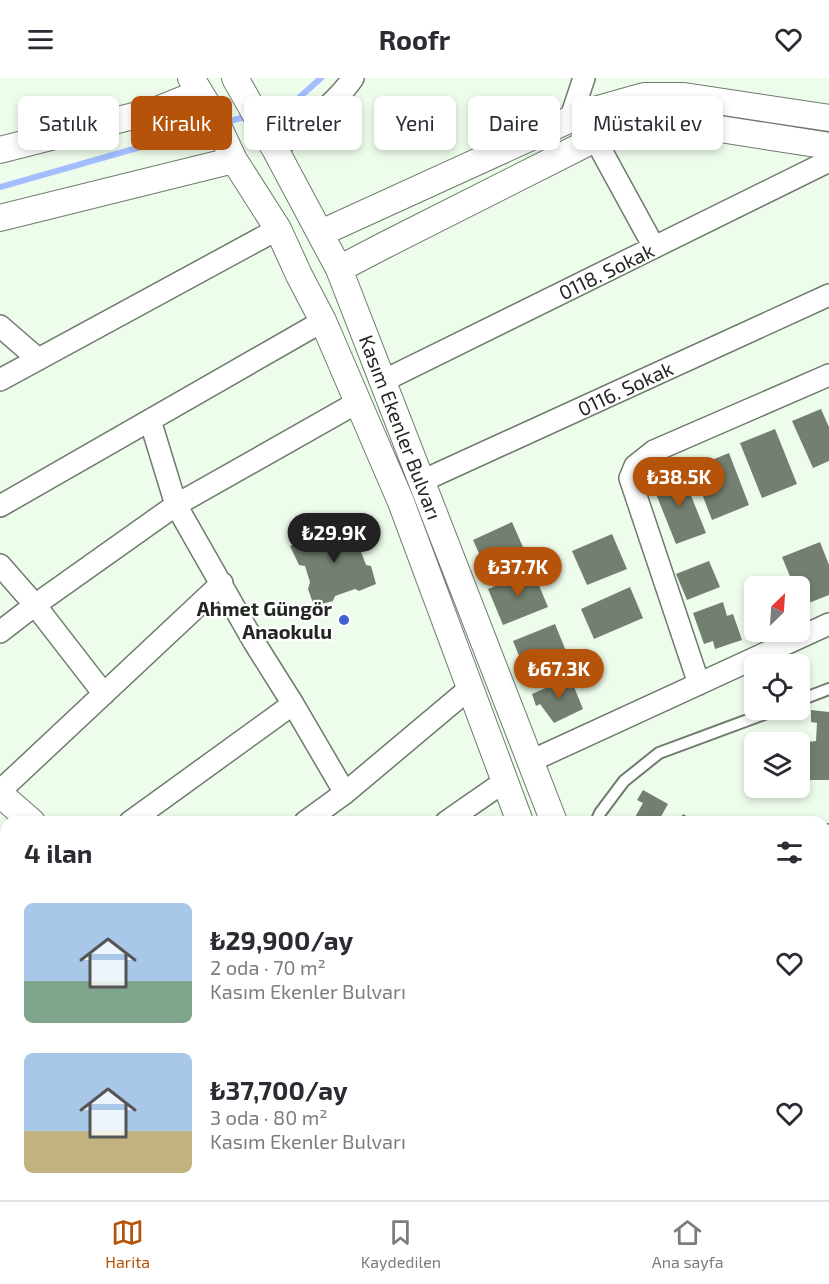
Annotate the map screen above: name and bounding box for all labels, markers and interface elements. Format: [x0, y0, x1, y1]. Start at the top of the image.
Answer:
icon: menu [24, 23, 57, 56]
text: Roofr [379, 23, 450, 55]
icon: heart [772, 23, 805, 56]
chip: Satılık [18, 96, 119, 150]
chip: Kiralık [131, 96, 232, 150]
chip: Filtreler [244, 96, 362, 150]
chip: Yeni [374, 96, 456, 150]
chip: Daire [468, 96, 560, 150]
chip: Müstakil ev [572, 96, 723, 150]
street label: 0118. Sokak [554, 238, 658, 304]
street label: Kasım Ekenler Bulvarı [355, 331, 447, 523]
street label: 0116. Sokak [574, 355, 676, 421]
pin: ₺38.5K [630, 457, 728, 508]
text: ₺38.5K [647, 464, 711, 488]
pin: ₺29.9K [285, 513, 383, 564]
text: ₺29.9K [302, 520, 366, 544]
pin: ₺37.7K [469, 547, 567, 598]
text: ₺37.7K [488, 554, 548, 578]
north arrow [744, 576, 810, 642]
map controls [744, 576, 810, 798]
place label: Ahmet Güngör Anaokulu [197, 596, 332, 643]
marker: Ahmet Güngör Anaokulu [337, 613, 351, 627]
pin: ₺67.3K [510, 649, 608, 700]
button: locate [744, 654, 810, 720]
text: ₺67.3K [528, 656, 590, 680]
button: layers [744, 732, 810, 798]
icon: filters [773, 836, 806, 869]
text: 4 ilan [24, 837, 92, 868]
text: ₺29,900/ay [210, 924, 353, 955]
icon: home [72, 927, 144, 999]
icon: heart [773, 947, 806, 980]
text: 2 oda · 70 m² [210, 955, 326, 979]
text: Kasım Ekenler Bulvarı [210, 979, 406, 1003]
text: ₺37,700/ay [210, 1074, 348, 1105]
icon: home [72, 1077, 144, 1149]
icon: heart [773, 1097, 806, 1130]
text: 3 oda · 80 m² [210, 1105, 327, 1129]
text: Kasım Ekenler Bulvarı [210, 1129, 406, 1153]
tab: Harita [105, 1216, 150, 1271]
tab: Kaydedilen [361, 1216, 441, 1271]
tab: Ana sayfa [652, 1216, 724, 1271]

